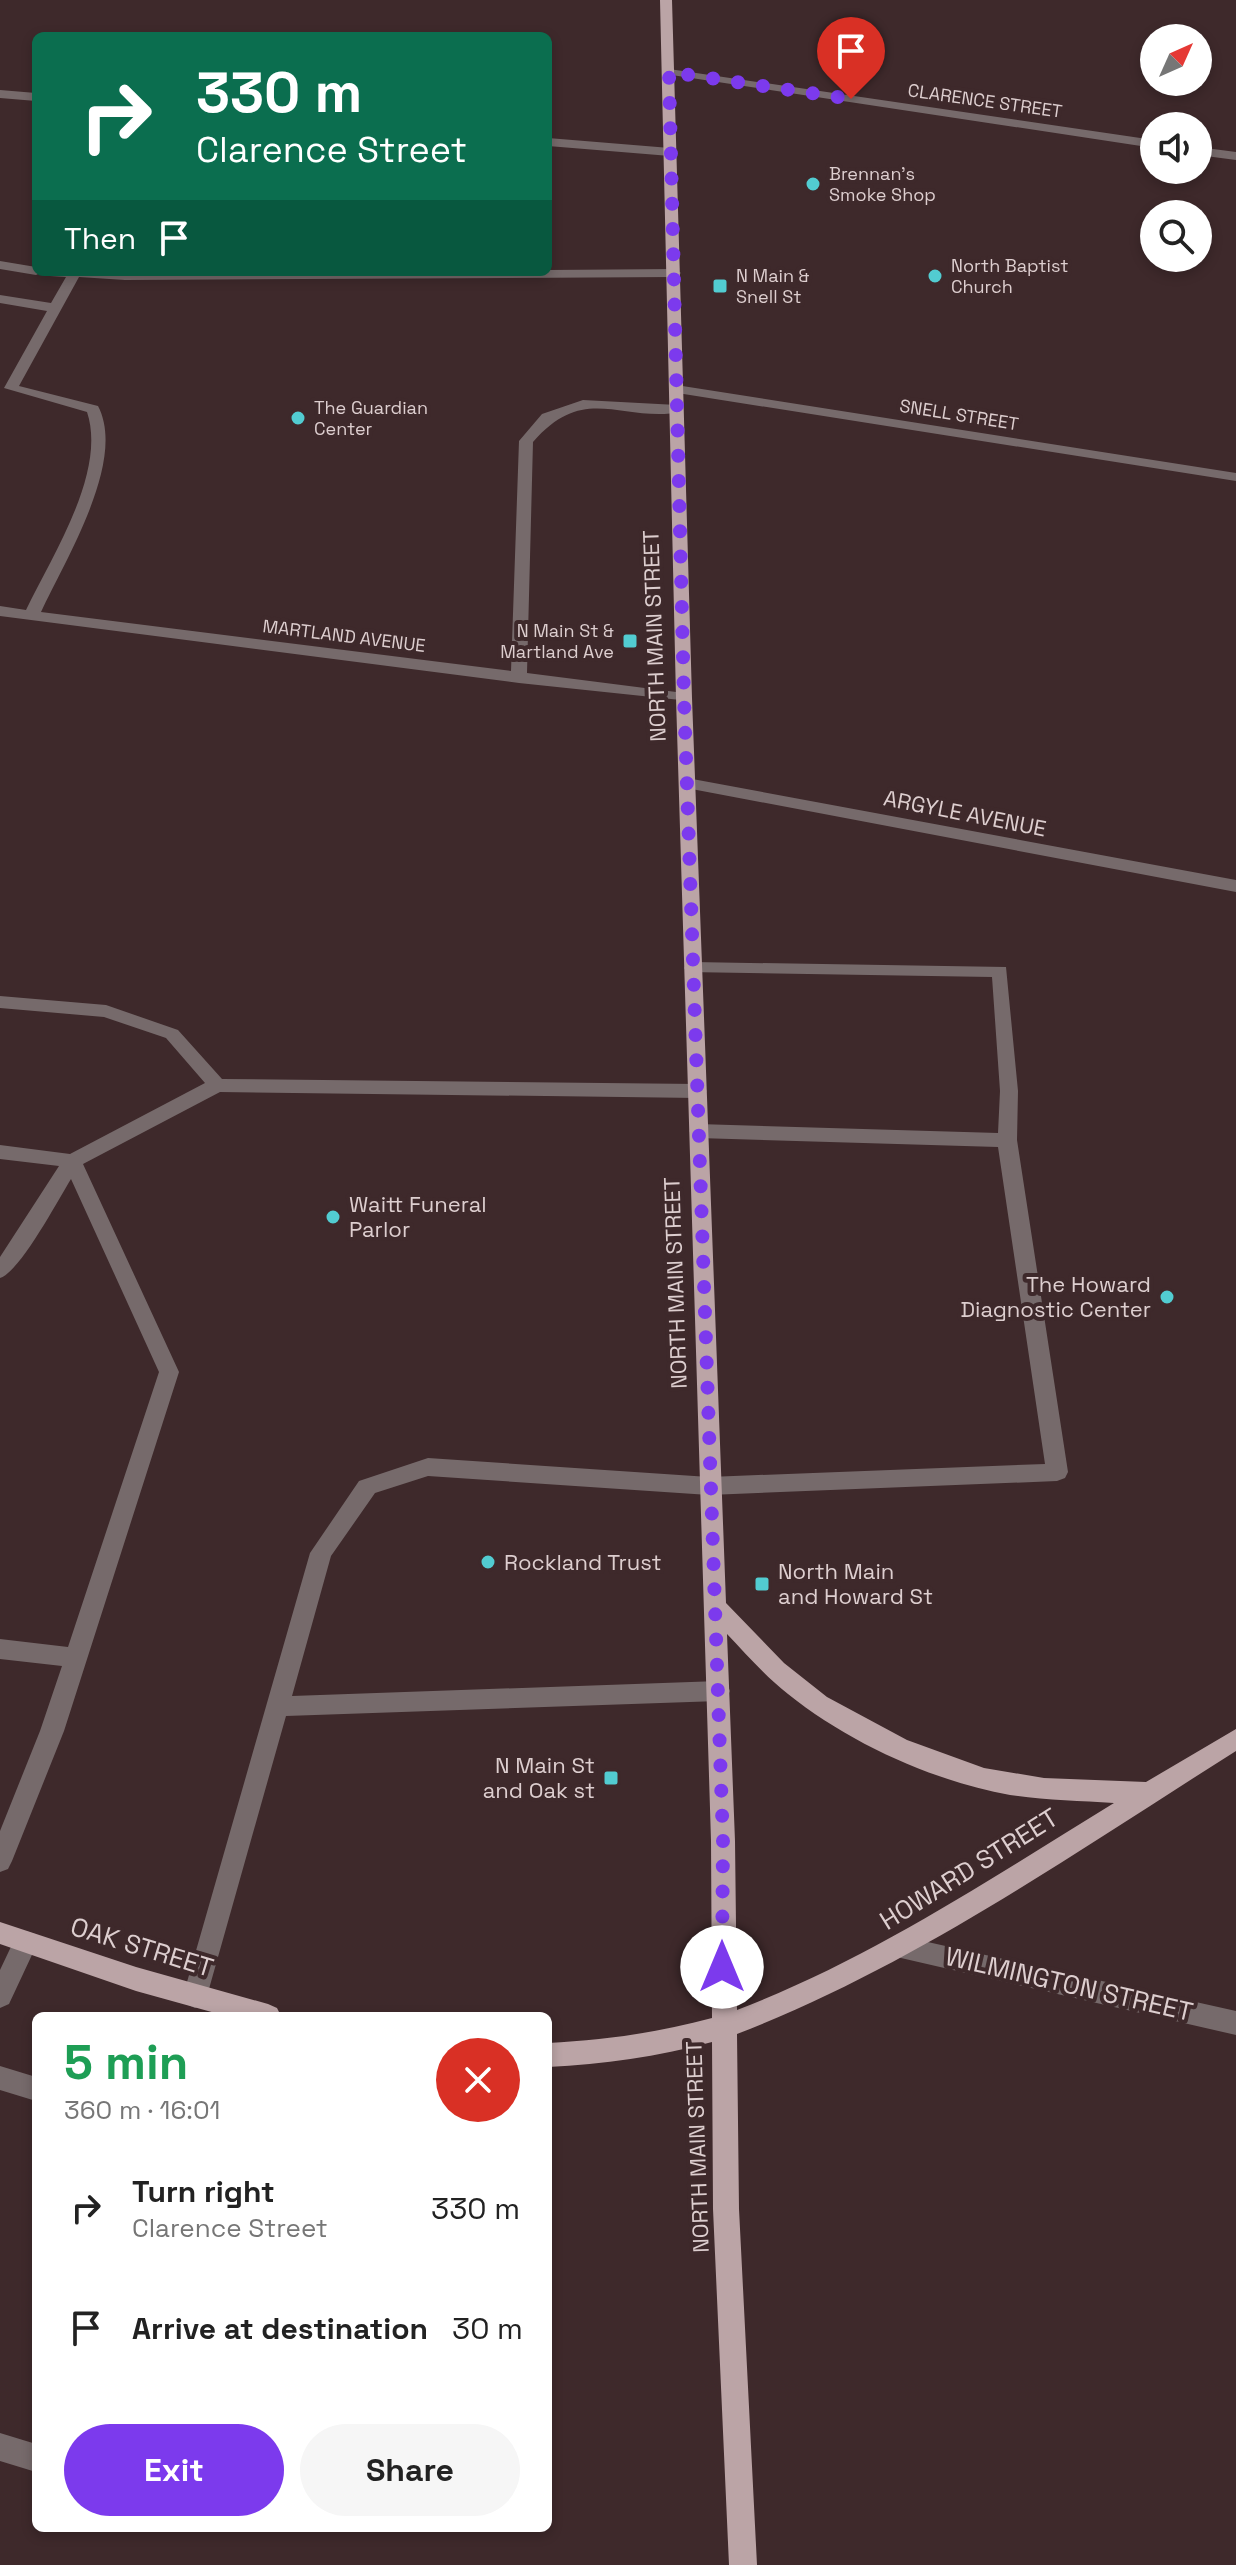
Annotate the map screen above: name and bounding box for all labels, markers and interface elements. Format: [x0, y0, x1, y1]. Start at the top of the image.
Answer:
pin [817, 17, 885, 99]
north arrow [1140, 24, 1212, 96]
map controls [1140, 24, 1212, 272]
icon: arrive [829, 29, 873, 73]
text: 330 m [196, 57, 362, 128]
icon: right [64, 64, 168, 168]
street label: CLARENCE STREET [906, 78, 1064, 123]
button: sound [1140, 112, 1212, 184]
text: Clarence Street [196, 127, 467, 173]
place label: Brennan's Smoke Shop [829, 162, 936, 206]
marker: Brennan's Smoke Shop [804, 175, 822, 193]
button: search [1140, 200, 1212, 272]
icon: arrive [152, 216, 196, 260]
text: Then [64, 219, 136, 258]
place label: North Baptist Church [951, 254, 1069, 298]
place label: N Main & Snell St [736, 264, 810, 308]
marker: North Baptist Church [926, 267, 944, 285]
marker: N Main & Snell St [711, 277, 729, 295]
street label: SNELL STREET [898, 394, 1021, 435]
place label: The Guardian Center [314, 396, 428, 440]
marker: The Guardian Center [289, 409, 307, 427]
street label: NORTH MAIN STREET [636, 530, 672, 742]
street label: MARTLAND AVENUE [261, 614, 427, 657]
place label: N Main St & Martland Ave [500, 619, 614, 663]
marker: N Main St & Martland Ave [621, 632, 639, 650]
street label: ARGYLE AVENUE [881, 784, 1049, 842]
street label: NORTH MAIN STREET [657, 1177, 693, 1389]
place label: Waitt Funeral Parlor [349, 1190, 487, 1243]
marker: Waitt Funeral Parlor [324, 1208, 342, 1226]
place label: The Howard Diagnostic Center [960, 1270, 1151, 1323]
marker: The Howard Diagnostic Center [1158, 1288, 1176, 1306]
place label: Rockland Trust [504, 1548, 662, 1576]
marker: Rockland Trust [479, 1553, 497, 1571]
place label: North Main and Howard St [778, 1557, 933, 1610]
marker: North Main and Howard St [753, 1575, 771, 1593]
place label: N Main St and Oak st [483, 1751, 595, 1804]
marker: N Main St and Oak st [602, 1769, 620, 1787]
street label: HOWARD STREET [873, 1800, 1065, 1938]
street label: OAK STREET [67, 1909, 217, 1985]
position arrow [680, 1925, 764, 2009]
street label: WILMINGTON STREET [942, 1939, 1196, 2029]
text: 5 min [64, 2032, 188, 2093]
button: close [436, 2038, 520, 2122]
street label: NORTH MAIN STREET [679, 2041, 715, 2253]
text: 360 m · 16:01 [64, 2093, 220, 2127]
text: Turn right [132, 2172, 275, 2211]
icon: right [64, 2186, 108, 2230]
text: 330 m [431, 2189, 520, 2228]
text: Clarence Street [132, 2211, 328, 2245]
icon: arrive [64, 2306, 108, 2350]
text: Arrive at destination [132, 2309, 428, 2348]
text: 30 m [452, 2309, 523, 2348]
button: Exit [64, 2424, 284, 2516]
button: Share [300, 2424, 520, 2516]

